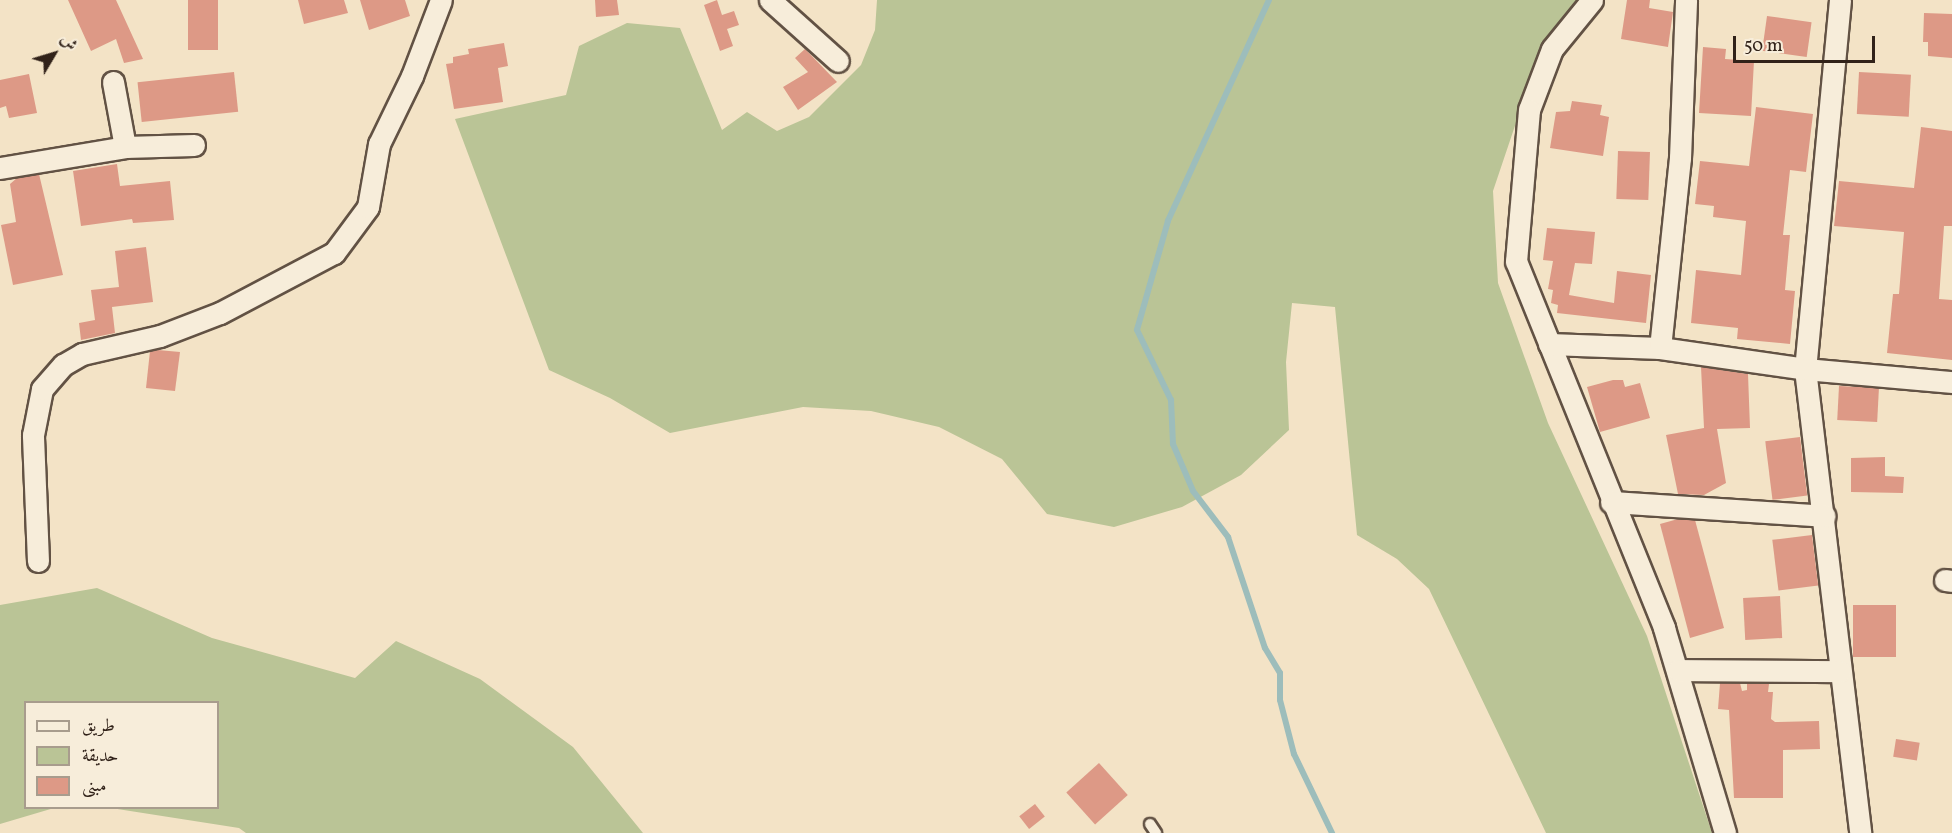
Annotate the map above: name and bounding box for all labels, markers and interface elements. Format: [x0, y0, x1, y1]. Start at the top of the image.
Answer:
north arrow [24, 24, 84, 84]
scale bar [1736, 24, 1878, 62]
text: ش [55, 30, 82, 56]
text: 50 m [1744, 34, 1783, 59]
legend [24, 701, 219, 809]
text: طريق [82, 714, 115, 739]
text: حديقة [82, 744, 118, 769]
text: مبنى [82, 774, 107, 799]

